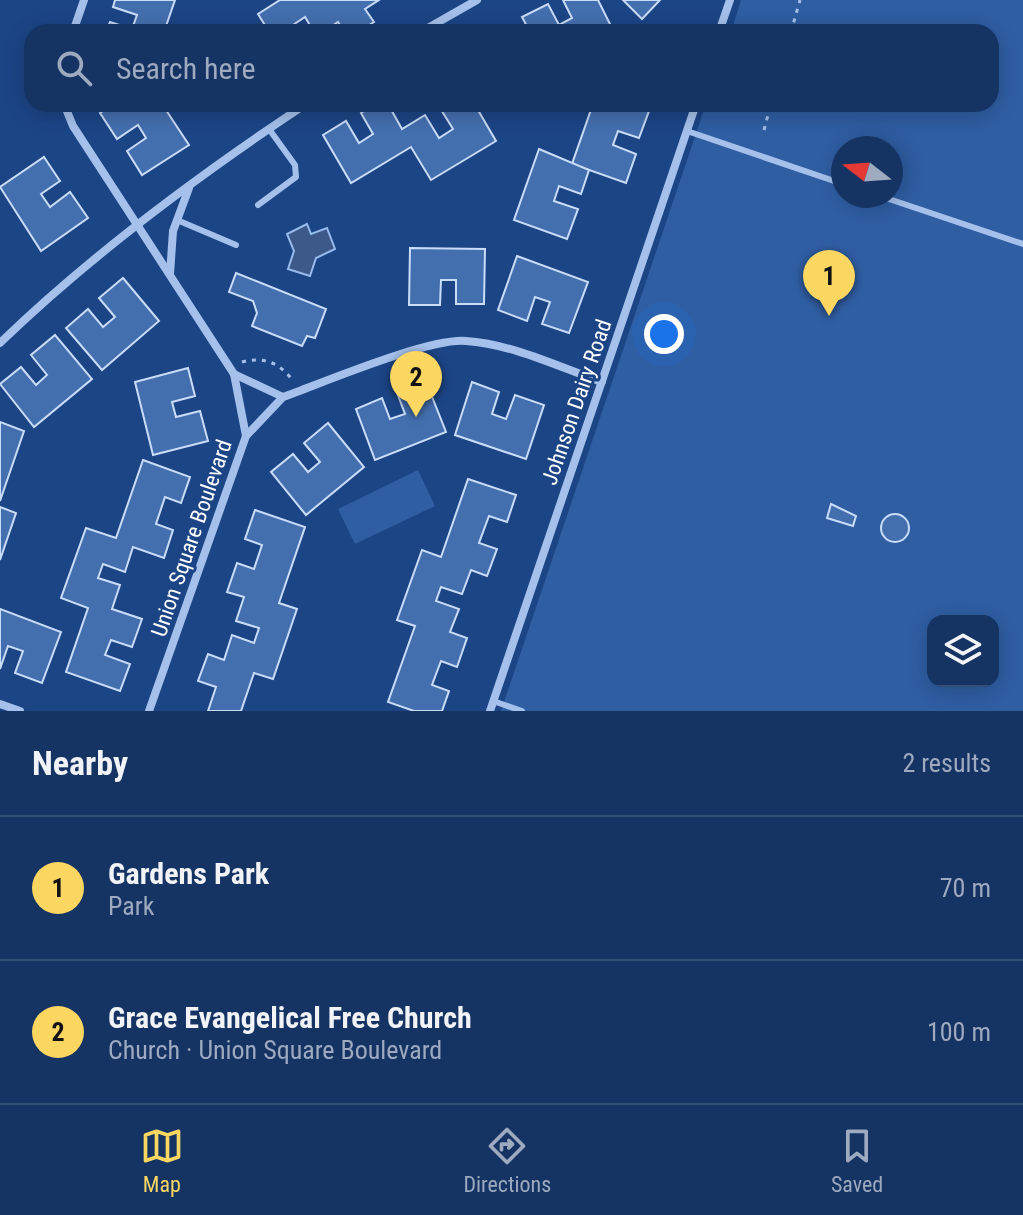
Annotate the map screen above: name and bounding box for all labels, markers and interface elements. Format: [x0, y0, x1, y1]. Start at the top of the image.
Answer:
search box [24, 24, 999, 112]
icon: search [52, 46, 96, 90]
text: Search here [116, 51, 256, 86]
north arrow [831, 136, 903, 208]
pin: 1 [803, 250, 855, 316]
your location [644, 314, 684, 354]
street label: Johnson Dairy Road [536, 316, 616, 488]
pin: 2 [390, 351, 442, 417]
street label: Union Square Boulevard [146, 437, 237, 640]
map controls [927, 615, 999, 687]
button: layers [927, 615, 999, 687]
text: Nearby [32, 743, 128, 783]
text: 2 results [902, 748, 991, 778]
text: Gardens Park [108, 856, 269, 891]
text: 1 [51, 873, 65, 903]
text: 70 m [940, 873, 991, 903]
text: Park [108, 891, 154, 921]
text: Grace Evangelical Free Church [108, 1000, 472, 1035]
text: 2 [51, 1017, 65, 1047]
text: 100 m [927, 1017, 991, 1047]
text: Church · Union Square Boulevard [108, 1035, 442, 1065]
tab: Map [140, 1124, 184, 1197]
tab: Directions [463, 1124, 551, 1197]
tab: Saved [831, 1124, 883, 1197]

